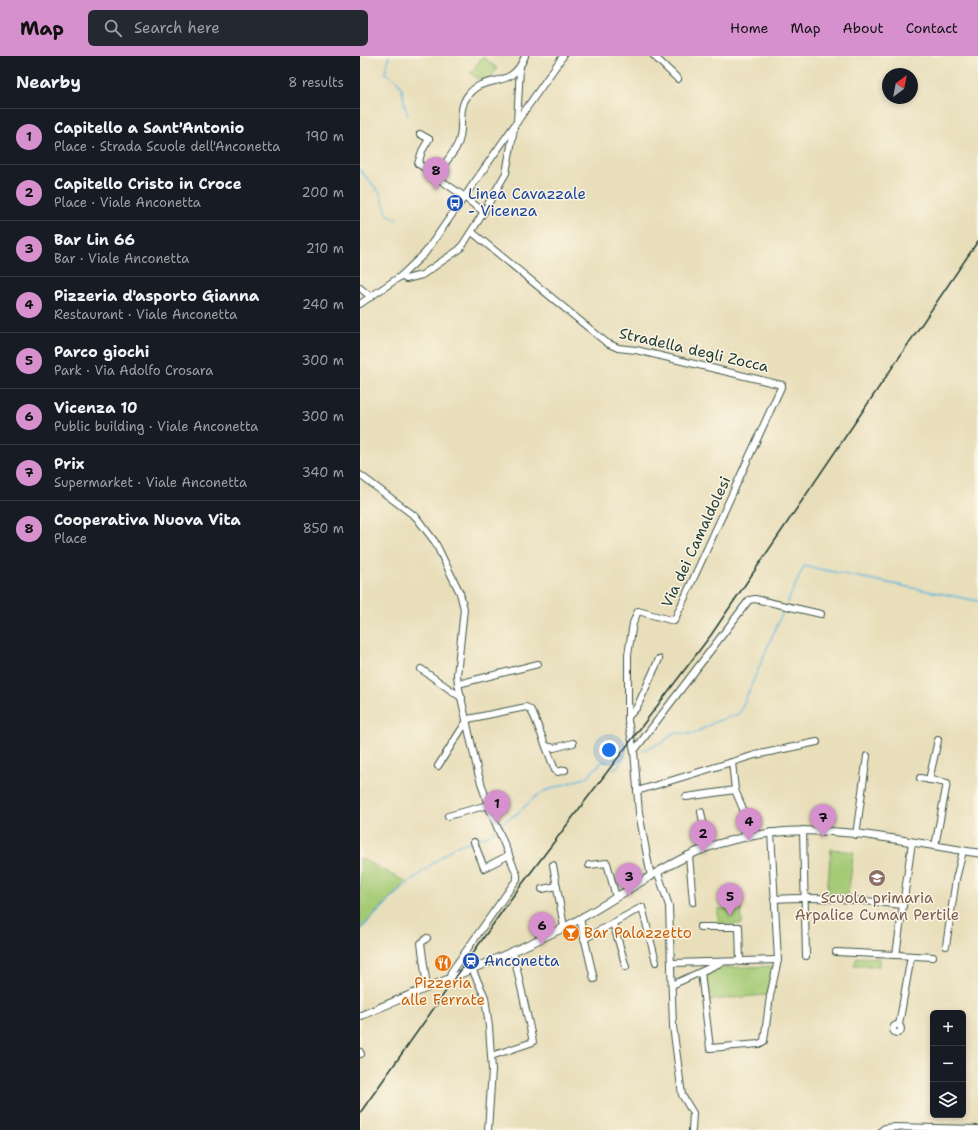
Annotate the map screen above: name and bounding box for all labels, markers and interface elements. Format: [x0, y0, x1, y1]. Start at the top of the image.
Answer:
search box [88, 10, 368, 46]
text: Map [20, 16, 64, 41]
icon: search [102, 17, 124, 39]
text: Search here [134, 18, 220, 38]
text: Home [730, 19, 769, 37]
text: Map [791, 19, 821, 37]
text: About [843, 19, 884, 37]
text: Contact [906, 19, 958, 37]
north arrow [882, 68, 918, 104]
text: Nearby [16, 71, 81, 93]
text: 8 results [288, 74, 344, 91]
text: Capitello a Sant'Antonio [54, 118, 244, 138]
text: 1 [26, 128, 32, 145]
text: 190 m [305, 128, 344, 145]
text: Place · Strada Scuole dell'Anconetta [54, 138, 280, 155]
pin: 8 [423, 157, 449, 190]
text: Capitello Cristo in Croce [54, 174, 242, 194]
text: 2 [24, 184, 34, 201]
text: 200 m [302, 184, 344, 201]
place label: Linea Cavazzale - Vicenza [468, 184, 586, 221]
bus stop icon: Linea Cavazzale - Vicenza [445, 193, 465, 213]
text: Place · Viale Anconetta [54, 194, 201, 211]
text: Bar Lin 66 [54, 230, 135, 250]
text: 3 [24, 240, 34, 257]
text: 210 m [306, 240, 344, 257]
text: Bar · Viale Anconetta [54, 250, 189, 267]
text: Pizzeria d'asporto Gianna [54, 286, 259, 306]
text: 4 [24, 296, 34, 313]
text: 240 m [302, 296, 344, 313]
text: Restaurant · Viale Anconetta [54, 306, 237, 323]
street label: Stradella degli Zocca [617, 323, 771, 377]
text: Parco giochi [54, 342, 149, 362]
text: 5 [25, 352, 33, 369]
text: 300 m [301, 352, 344, 369]
text: Park · Via Adolfo Crosara [54, 362, 213, 379]
text: Vicenza 10 [54, 398, 137, 418]
text: 6 [24, 408, 34, 425]
text: 300 m [301, 408, 344, 425]
text: Public building · Viale Anconetta [54, 418, 258, 435]
text: Prix [54, 454, 84, 474]
text: 7 [24, 464, 34, 481]
text: 340 m [302, 464, 344, 481]
street label: Via dei Camaldolesi [657, 473, 735, 611]
text: Supermarket · Viale Anconetta [54, 474, 247, 491]
text: Cooperativa Nuova Vita [54, 510, 241, 530]
text: 8 [24, 520, 34, 537]
text: 850 m [303, 520, 344, 537]
text: Place [54, 530, 87, 547]
your location [599, 740, 619, 760]
pin: 1 [484, 790, 510, 823]
pin: 7 [810, 804, 836, 837]
pin: 4 [736, 808, 762, 841]
pin: 2 [690, 820, 716, 853]
pin: 3 [616, 863, 642, 896]
school or university icon: Scuola primaria Arpalice Cuman Pertile [867, 868, 887, 888]
pin: 5 [717, 883, 743, 916]
place label: Scuola primaria Arpalice Cuman Pertile [795, 888, 959, 925]
pin: 6 [529, 912, 555, 945]
bar icon: Bar Palazzetto [561, 923, 581, 943]
place label: Bar Palazzetto [584, 923, 692, 943]
station icon: Anconetta [461, 951, 481, 971]
place label: Anconetta [484, 951, 560, 971]
restaurant icon: Pizzeria alle Ferrate [433, 953, 453, 973]
place label: Pizzeria alle Ferrate [401, 973, 485, 1010]
map controls [930, 1010, 966, 1118]
button: + [930, 1010, 966, 1046]
button: − [930, 1046, 966, 1082]
button: layers [930, 1082, 966, 1118]

